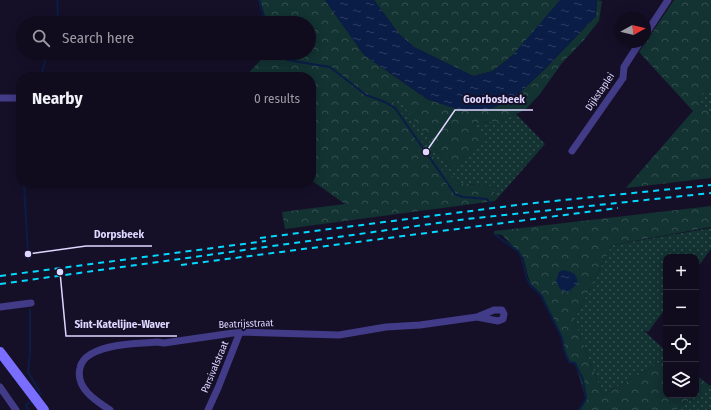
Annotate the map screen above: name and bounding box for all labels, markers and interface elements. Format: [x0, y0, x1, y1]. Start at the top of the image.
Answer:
north arrow [615, 12, 651, 48]
search box [16, 16, 316, 60]
icon: search [30, 27, 52, 49]
text: Search here [62, 29, 134, 47]
street label: Dijkstaplei [583, 71, 617, 113]
callout: Goorbosbeek [455, 87, 533, 110]
text: Nearby [32, 88, 83, 109]
text: 0 results [254, 91, 300, 106]
text: Goorbosbeek [463, 93, 525, 106]
callout: Dorpsbeek [86, 223, 152, 246]
text: Dorpsbeek [94, 228, 144, 241]
map controls [663, 254, 699, 398]
button: + [663, 254, 699, 290]
button: − [663, 290, 699, 326]
callout: Sint-Katelijne-Waver [66, 313, 177, 336]
street label: Beatrijsstraat [218, 317, 274, 331]
text: Sint-Katelijne-Waver [74, 318, 171, 331]
button: locate [663, 326, 699, 362]
street label: Parsivalstraat [199, 339, 232, 395]
button: layers [663, 362, 699, 398]

